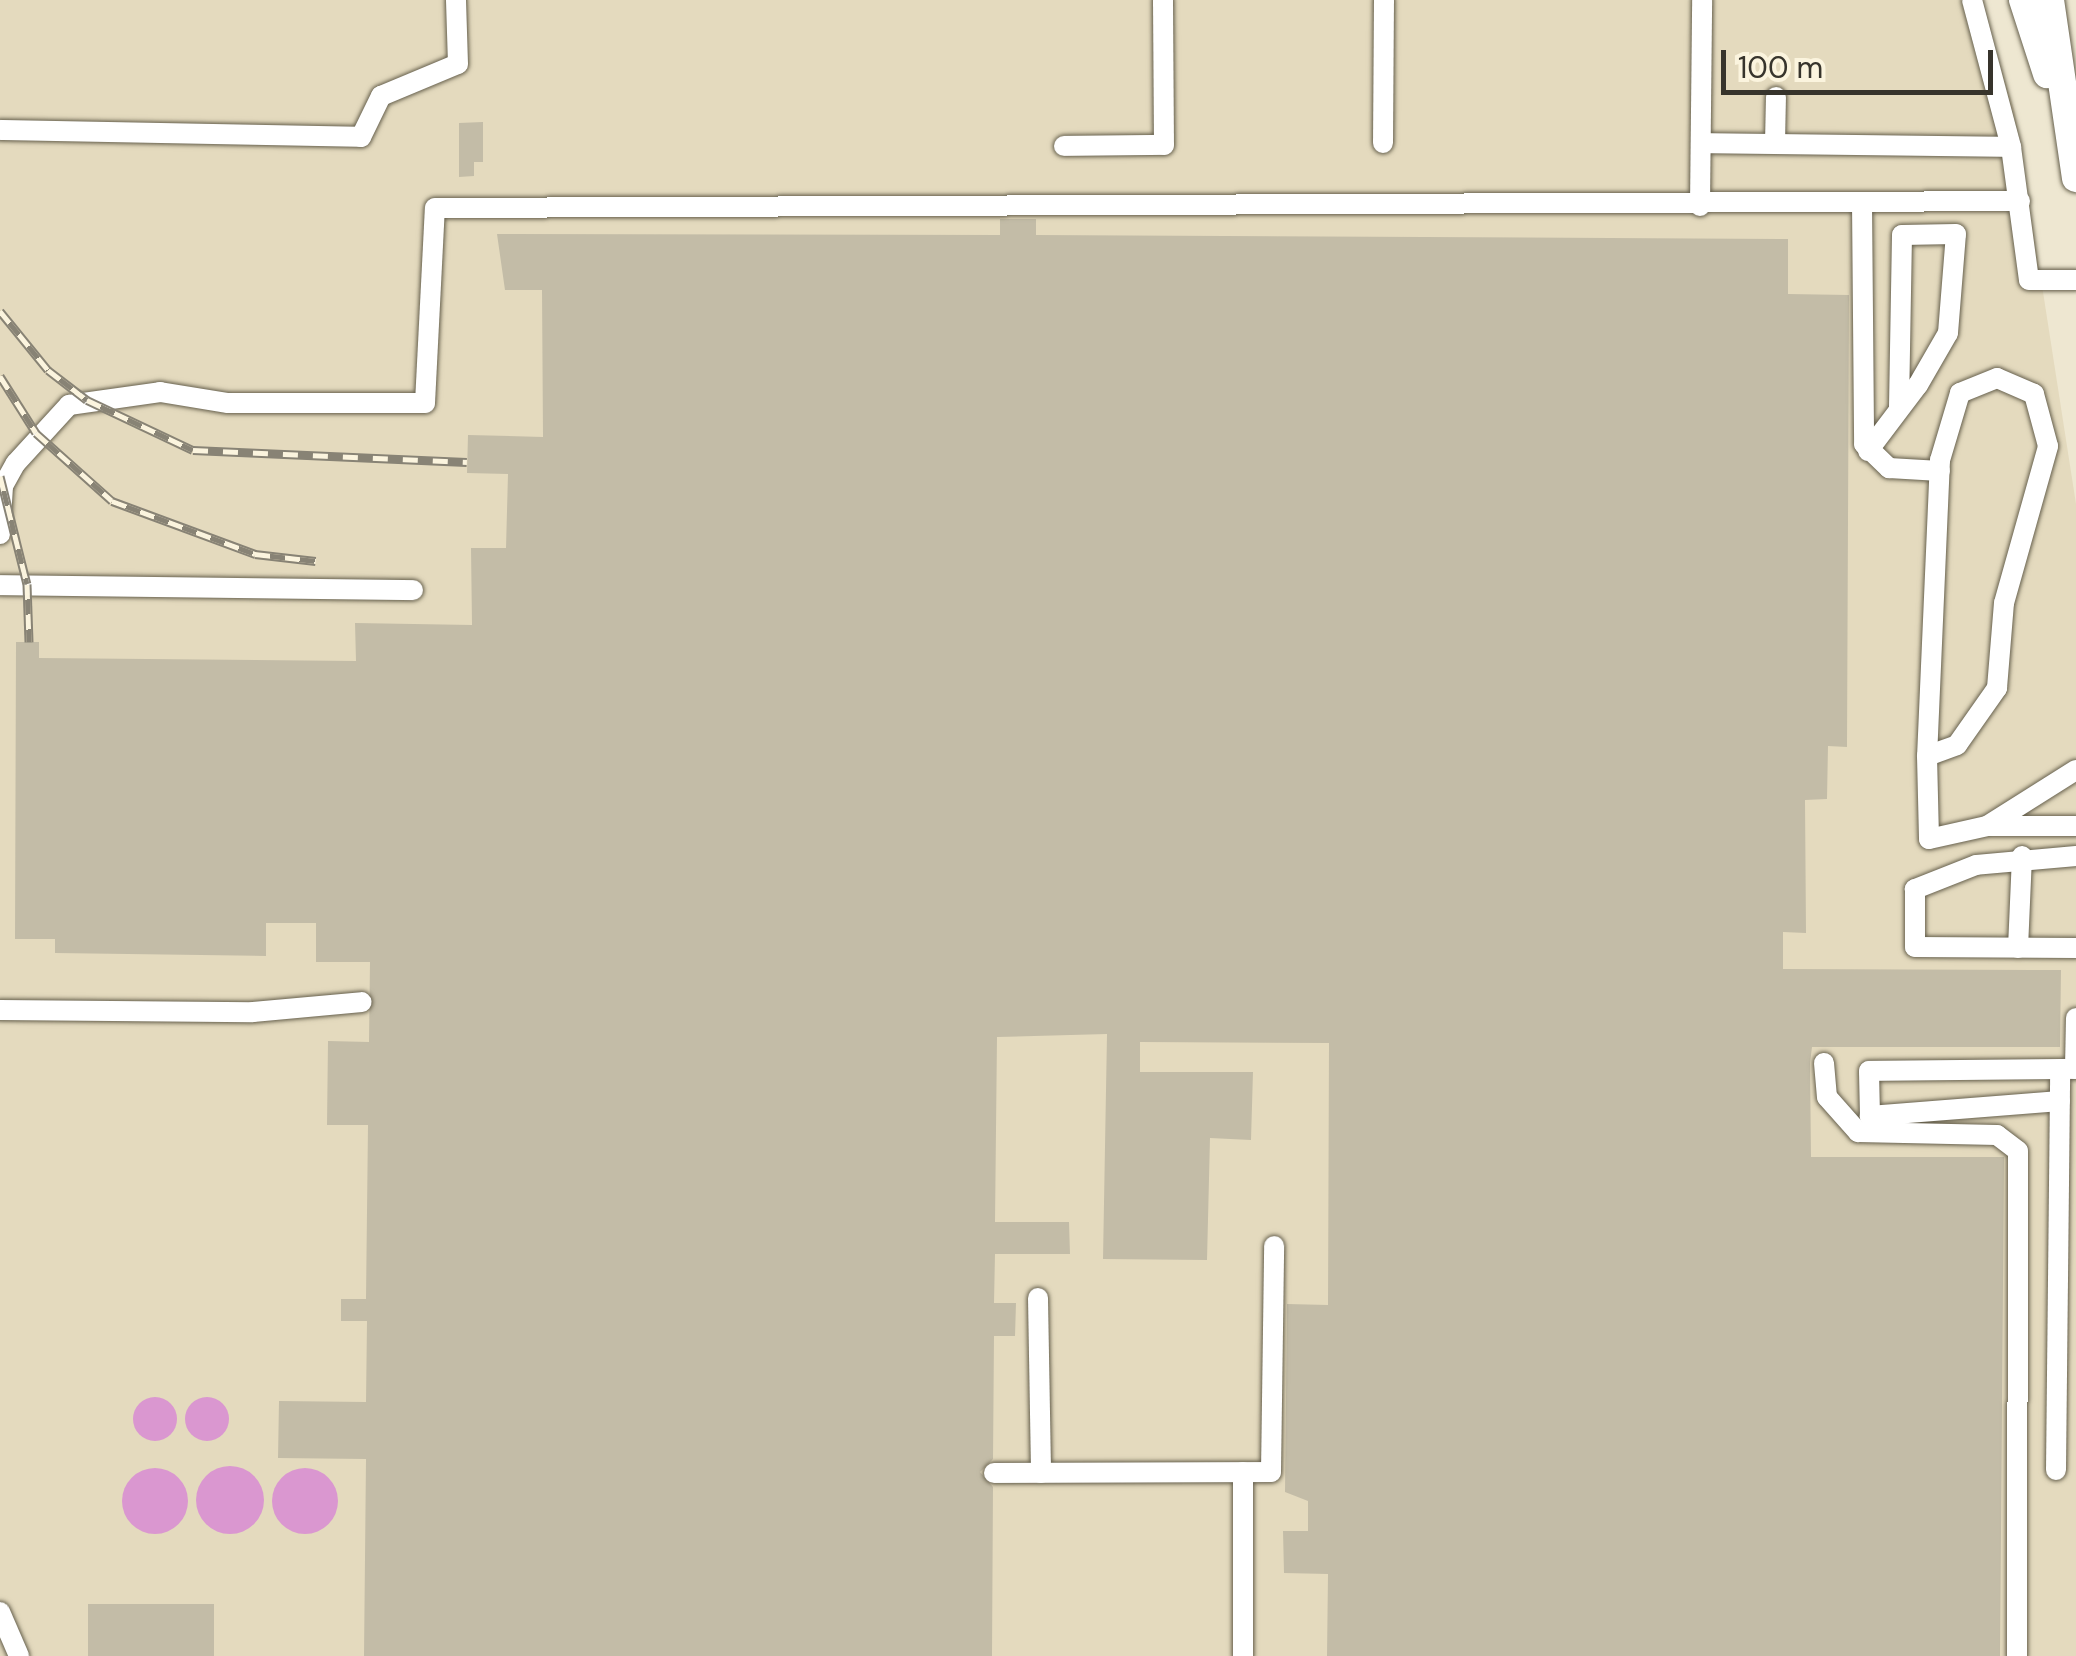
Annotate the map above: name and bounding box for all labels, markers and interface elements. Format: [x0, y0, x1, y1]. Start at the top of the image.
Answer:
scale bar [1726, 30, 1998, 92]
text: 100 m [1738, 48, 1823, 87]

